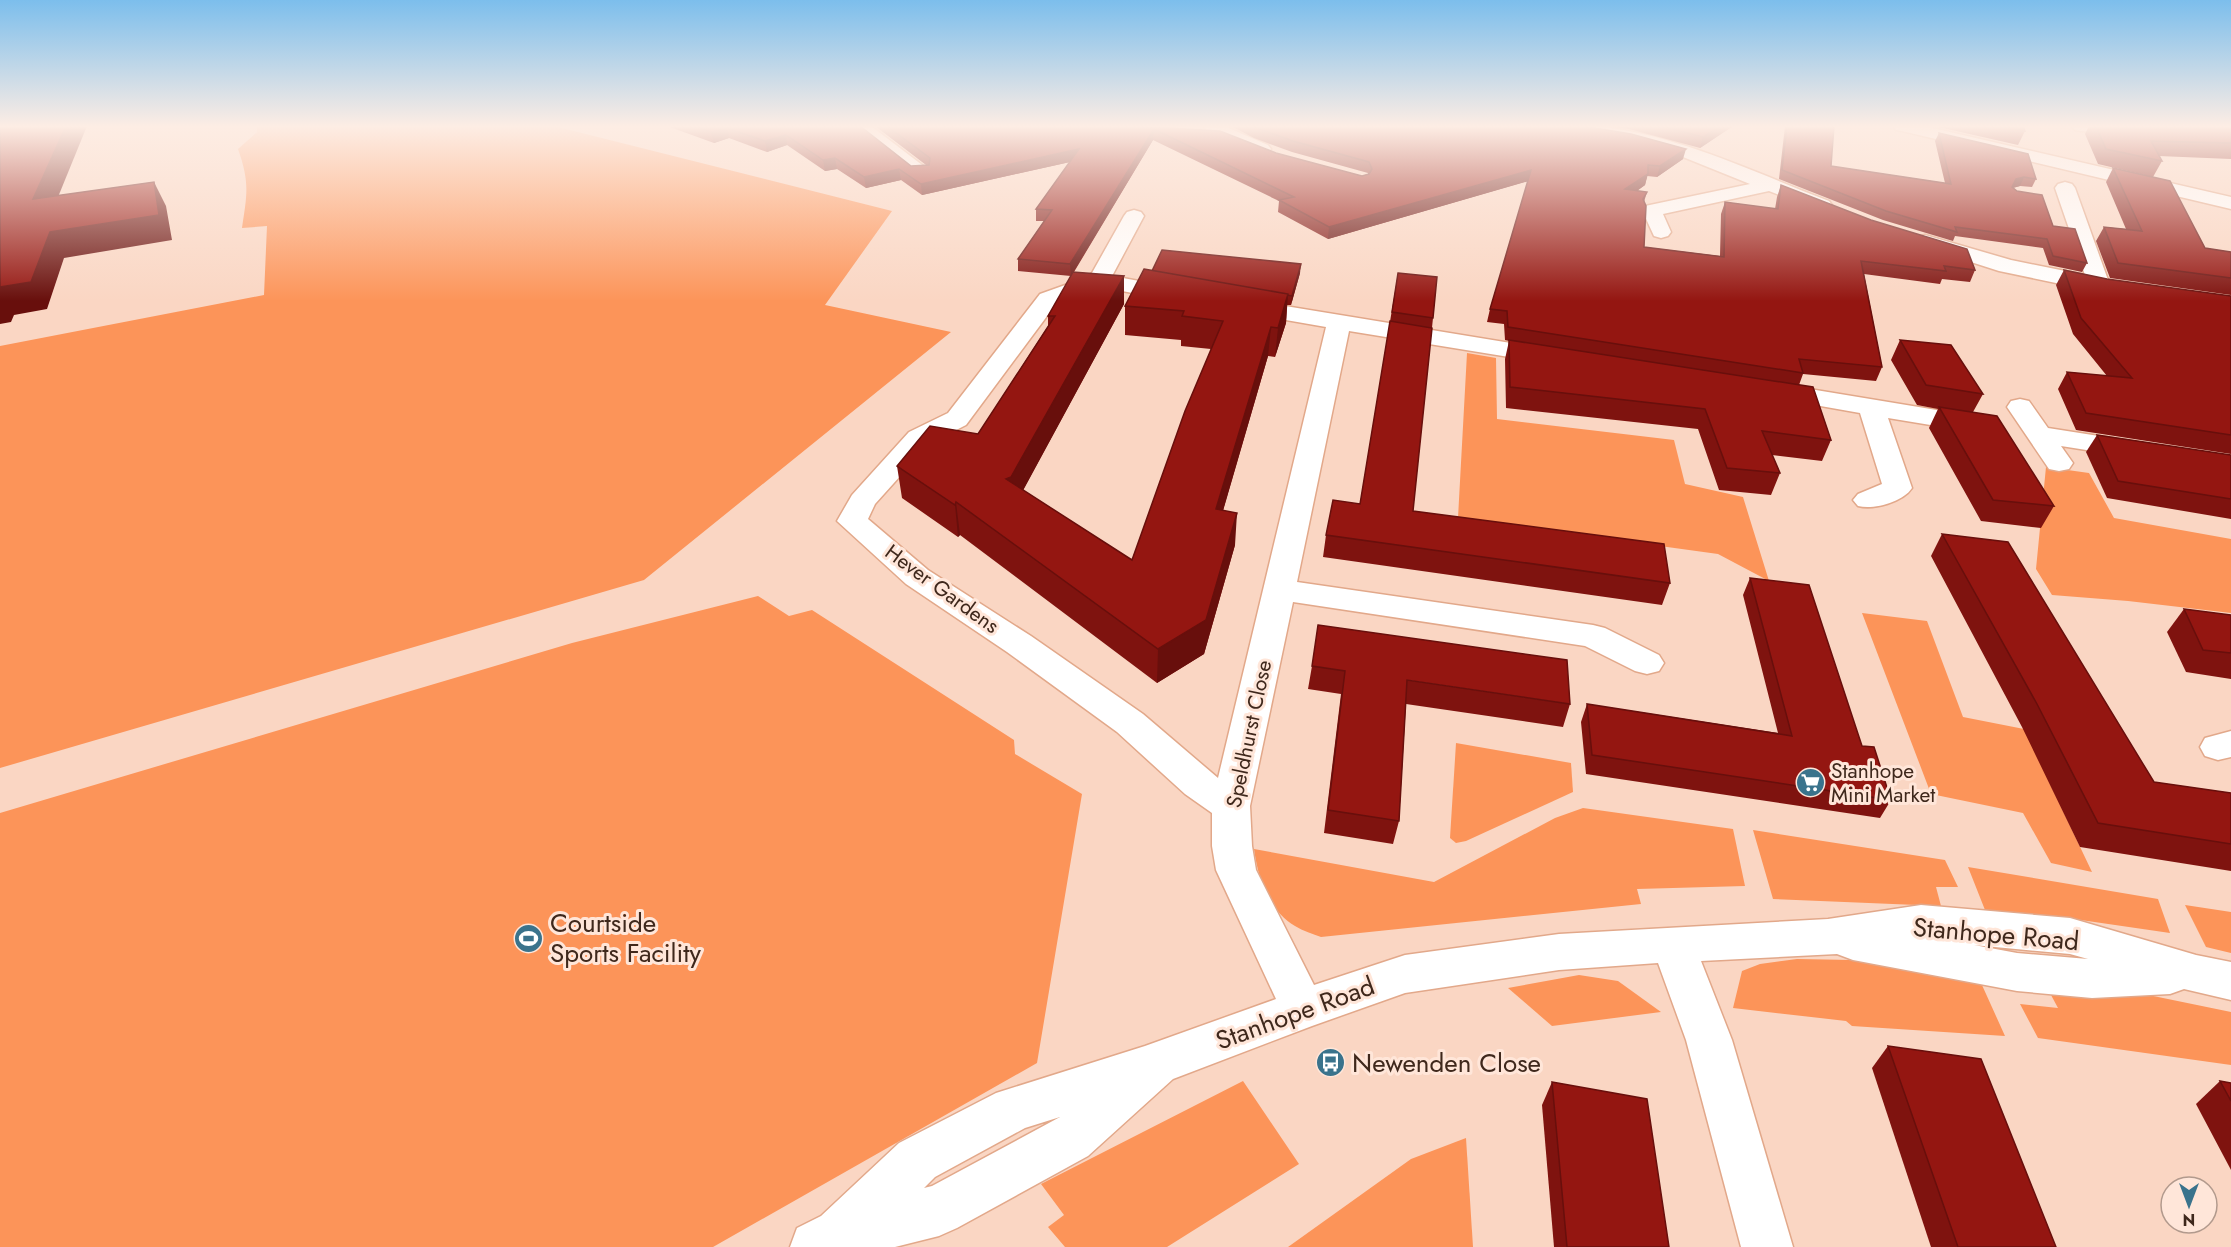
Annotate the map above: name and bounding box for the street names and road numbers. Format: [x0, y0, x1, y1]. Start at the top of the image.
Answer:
street label: Hever Gardens [879, 537, 1005, 641]
street label: Speldhurst Close [1219, 657, 1279, 811]
street label: Stanhope Road [1911, 908, 2081, 960]
street label: Stanhope Road [1210, 967, 1380, 1059]

